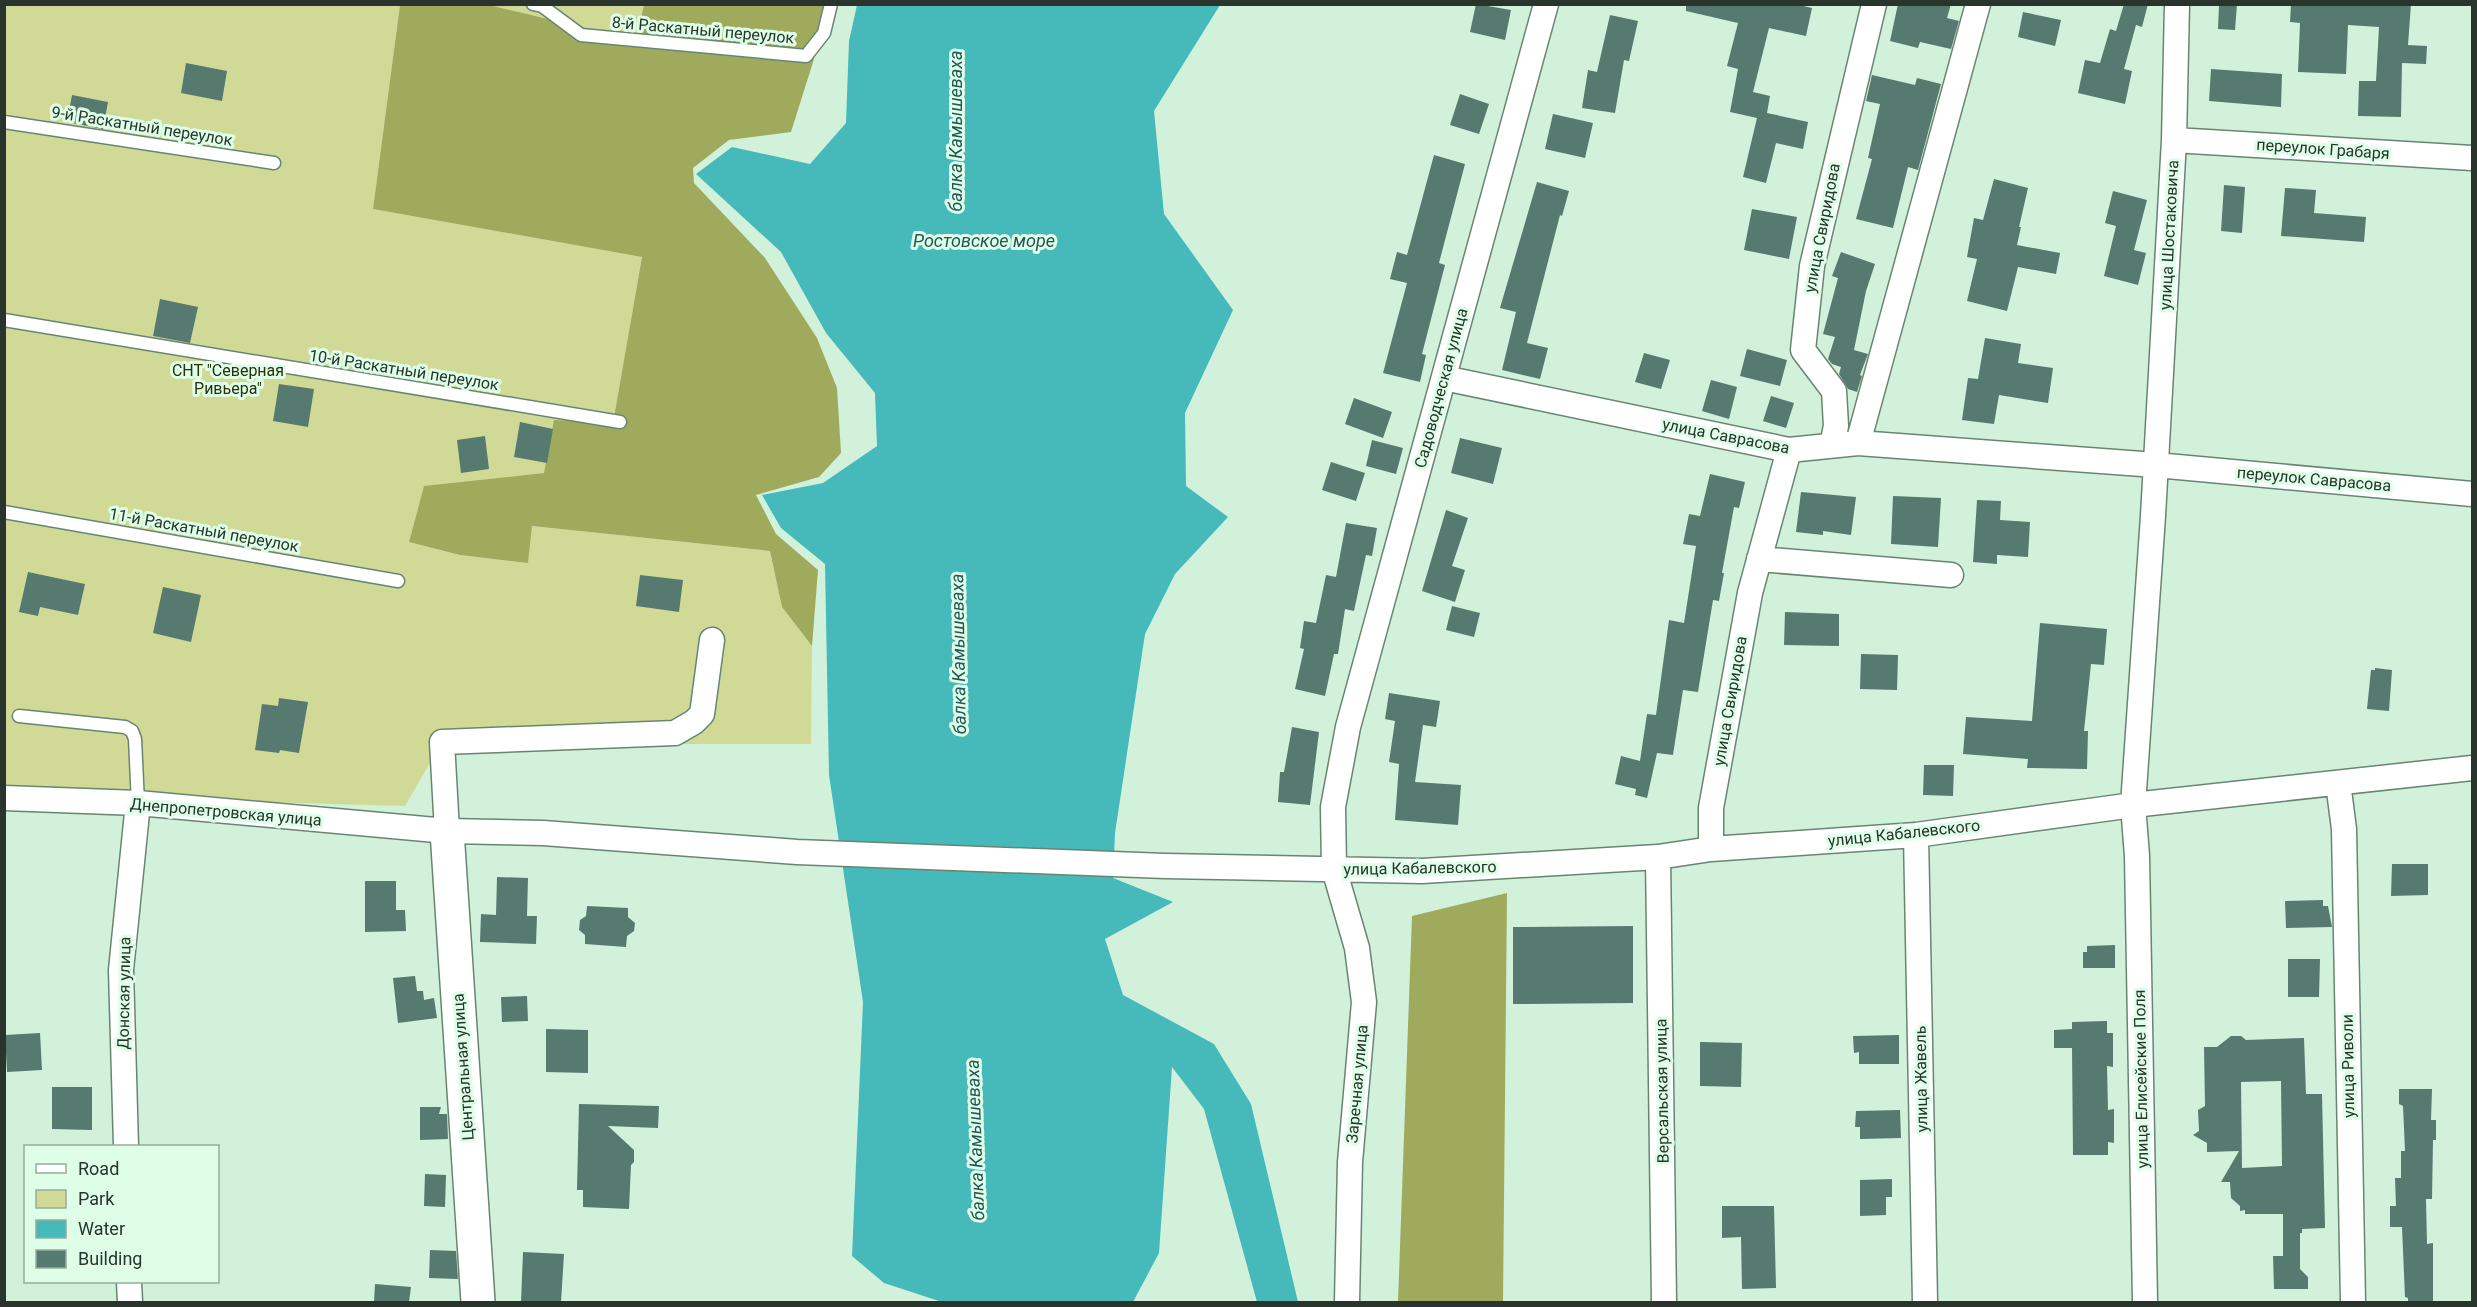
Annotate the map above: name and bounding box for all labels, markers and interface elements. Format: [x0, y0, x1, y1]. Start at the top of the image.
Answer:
street label: 8-й Раскатный переулок [611, 13, 795, 47]
water label: балка Камышеваха [945, 51, 966, 211]
street label: 9-й Раскатный переулок [50, 102, 234, 150]
street label: переулок Грабаря [2256, 135, 2390, 163]
street label: улица Шостаковича [2156, 160, 2182, 310]
street label: улица Свиридова [1800, 162, 1844, 294]
water label: Ростовское море [913, 230, 1055, 251]
street label: Садоводческая улица [1411, 306, 1471, 470]
street label: 10-й Раскатный переулок [308, 346, 501, 394]
park label: СНТ "Северная Ривьера" [172, 361, 284, 398]
street label: улица Саврасова [1661, 414, 1791, 458]
street label: переулок Саврасова [2236, 463, 2392, 495]
street label: 11-й Раскатный переулок [108, 504, 300, 556]
water label: балка Камышеваха [946, 573, 970, 735]
street label: улица Свиридова [1709, 635, 1751, 767]
street label: Днепропетровская улица [129, 794, 323, 830]
street label: улица Кабалевского [1827, 816, 1981, 850]
street label: улица Кабалевского [1343, 857, 1497, 879]
street label: Донская улица [114, 936, 134, 1050]
street label: улица Елисейские Поля [2130, 989, 2152, 1169]
street label: Центральная улица [448, 993, 478, 1141]
street label: улица Риволи [2338, 1014, 2358, 1118]
street label: Версальская улица [1651, 1018, 1673, 1164]
street label: Заречная улица [1342, 1024, 1372, 1144]
street label: улица Жавель [1911, 1025, 1931, 1133]
water label: балка Камышеваха [962, 1059, 988, 1221]
legend [24, 1145, 219, 1283]
text: Road [78, 1158, 119, 1179]
text: Park [78, 1188, 115, 1209]
text: Water [78, 1218, 125, 1239]
text: Building [78, 1248, 142, 1269]

